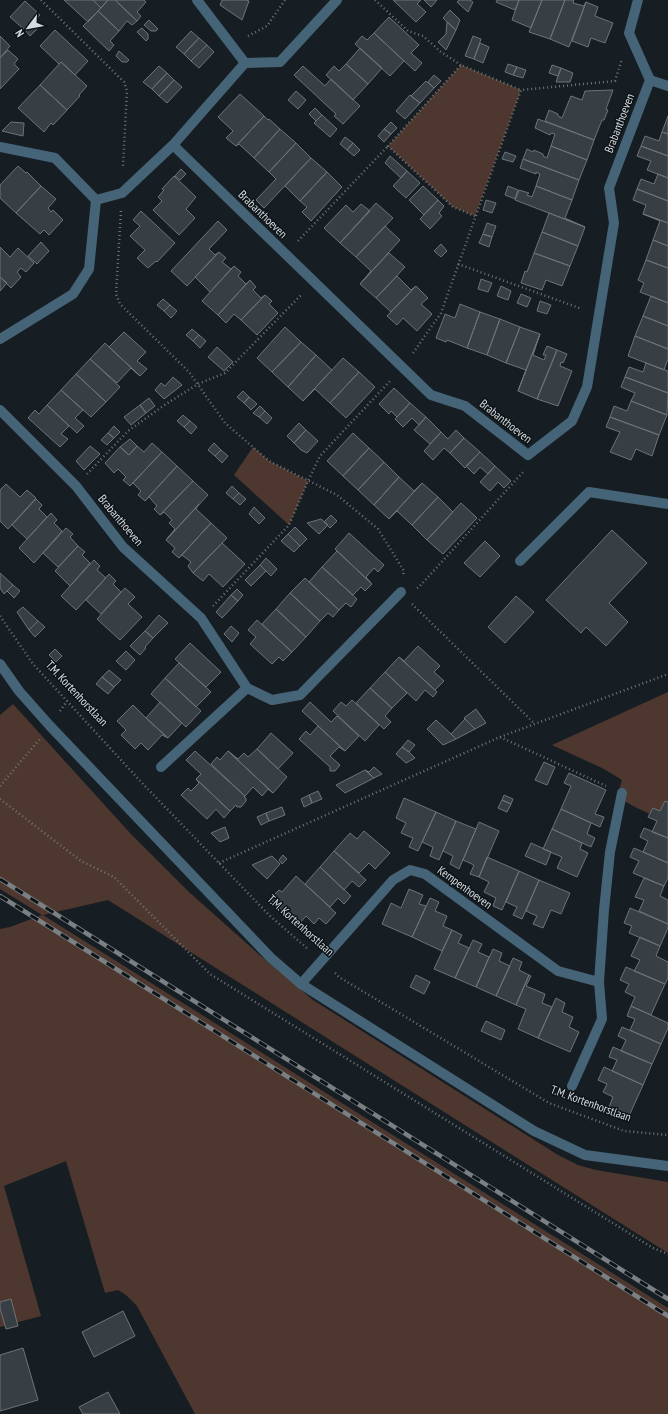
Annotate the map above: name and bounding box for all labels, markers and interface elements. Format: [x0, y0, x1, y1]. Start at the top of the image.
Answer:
north arrow [8, 8, 48, 48]
text: N [12, 27, 27, 40]
street label: Brabanthoeven [601, 91, 637, 155]
street label: Brabanthoeven [235, 187, 291, 241]
street label: Brabanthoeven [477, 396, 535, 446]
street label: Brabanthoeven [95, 491, 147, 549]
street label: T.M. Kortenhorstlaan [43, 657, 111, 729]
street label: Kempenhoeven [435, 862, 495, 912]
street label: T.M. Kortenhorstlaan [265, 891, 337, 959]
street label: T.M. Kortenhorstlaan [549, 1082, 633, 1124]

